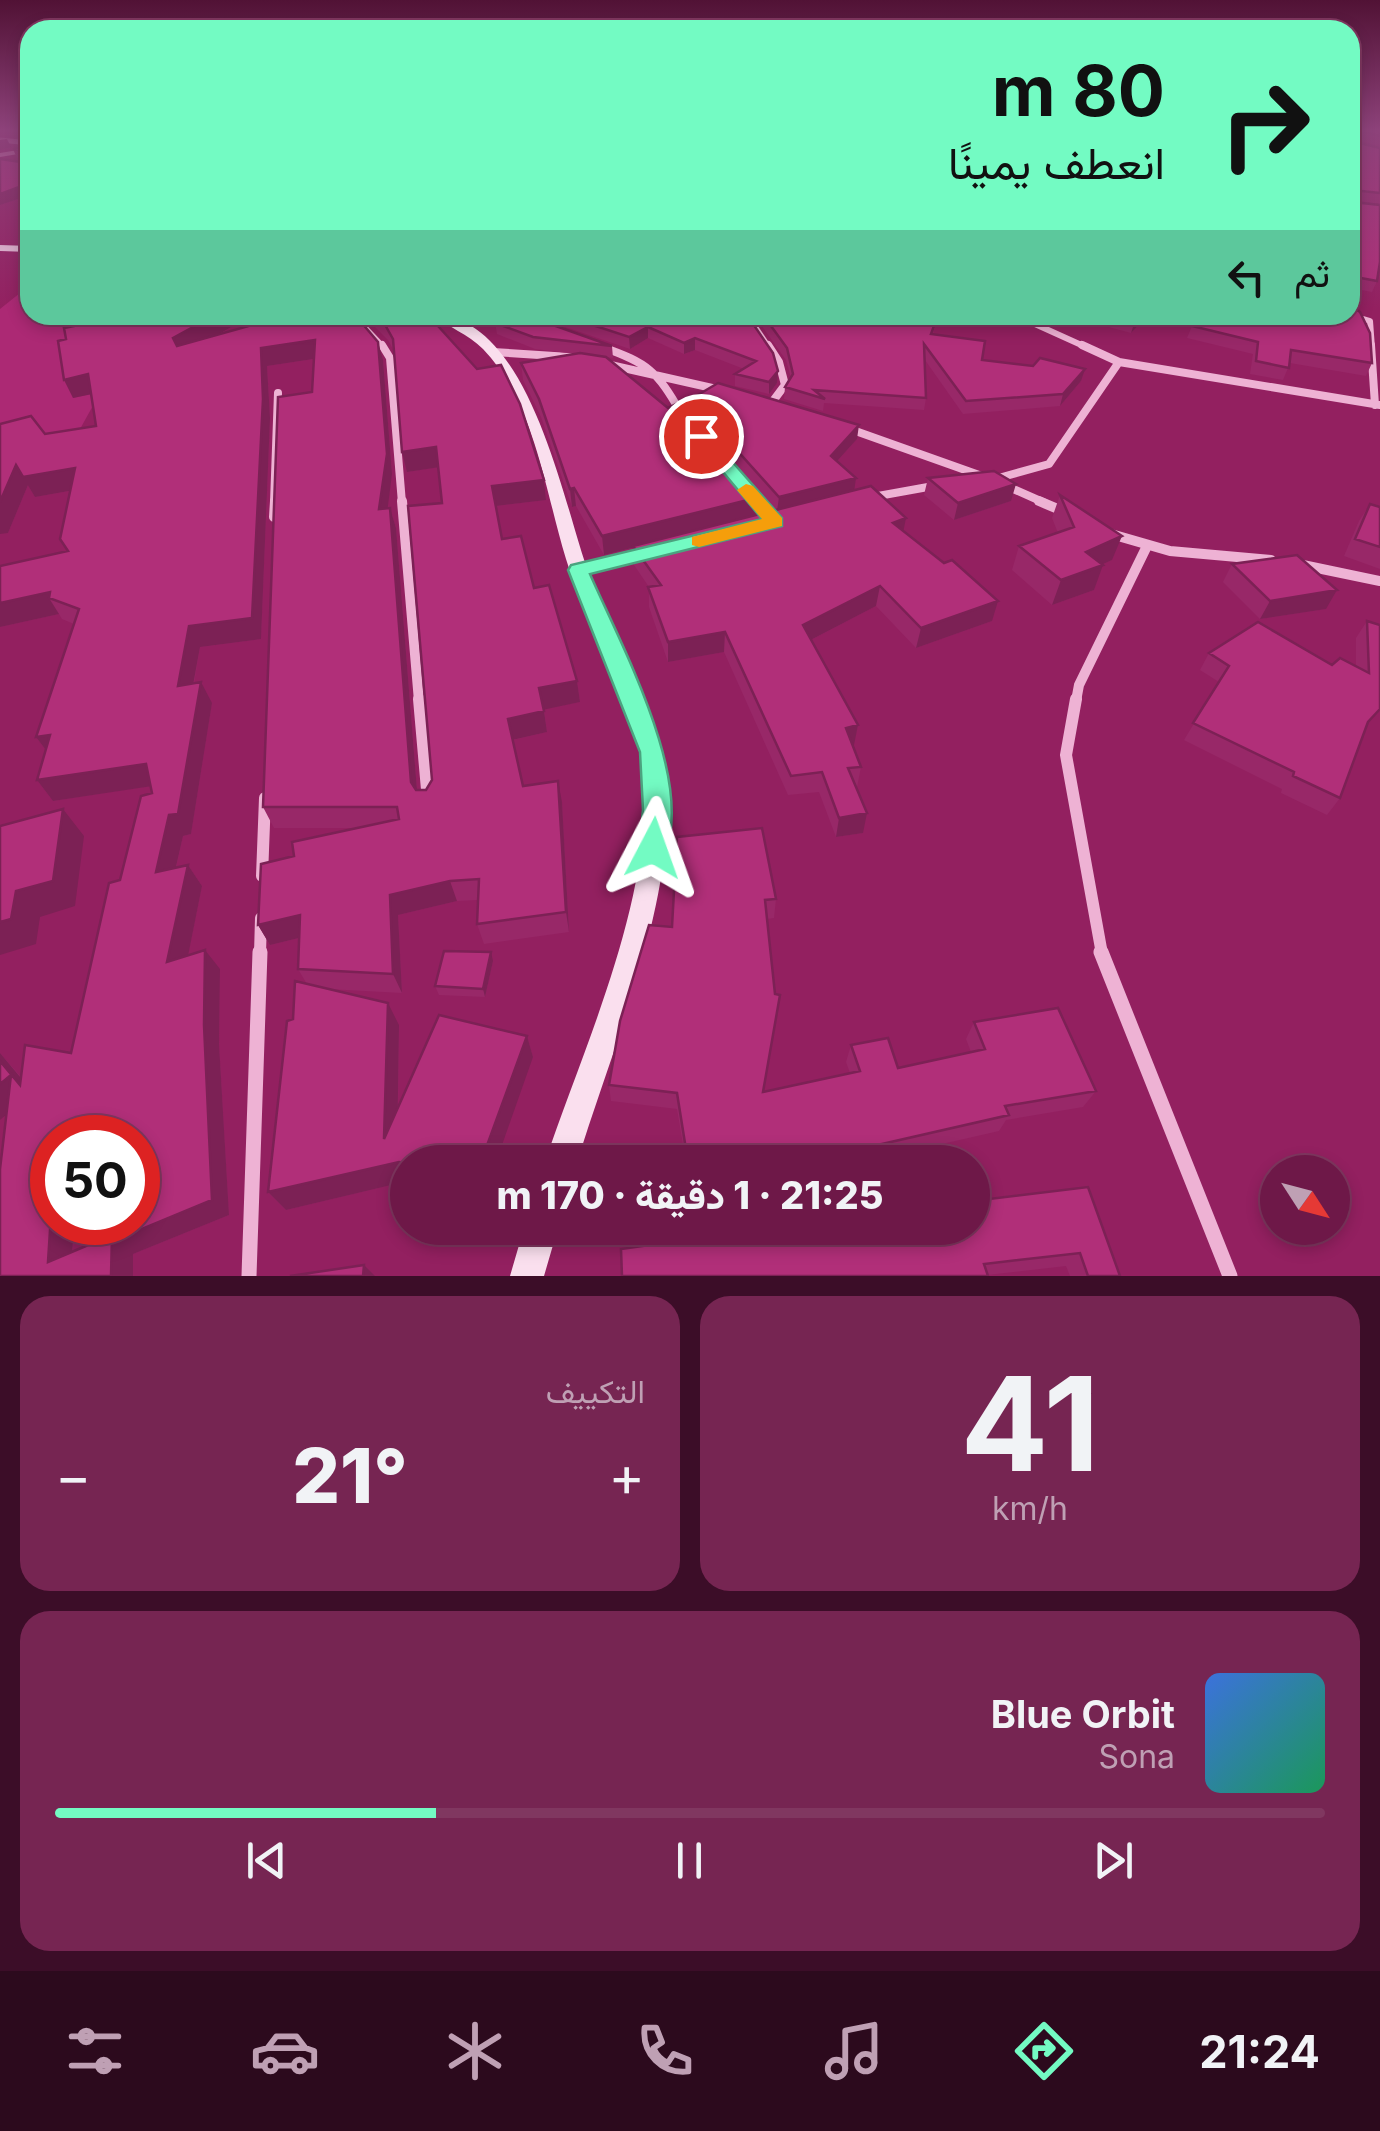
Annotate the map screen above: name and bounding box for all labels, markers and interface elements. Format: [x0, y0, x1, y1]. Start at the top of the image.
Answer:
text: 80 m [992, 48, 1165, 133]
icon: right [1200, 60, 1330, 190]
text: انعطف يمينًا [948, 135, 1165, 190]
icon: left [1219, 250, 1274, 305]
text: ثم [1294, 250, 1330, 296]
pin [659, 394, 744, 479]
icon: arrive [674, 409, 729, 464]
position arrow [601, 796, 705, 900]
speed limit sign: 50 [30, 1115, 160, 1245]
north arrow [1260, 1155, 1350, 1245]
map controls [1260, 1155, 1350, 1245]
text: 21:25 · 1 دقيقة · 170 m [497, 1172, 883, 1218]
text: 41 [961, 1345, 1100, 1502]
text: التكييف [546, 1372, 645, 1411]
text: 21° [292, 1430, 408, 1521]
text: − [55, 1443, 91, 1509]
text: + [609, 1443, 645, 1509]
text: km/h [992, 1489, 1068, 1528]
text: Blue Orbit [991, 1691, 1175, 1737]
text: Sona [1098, 1737, 1175, 1776]
icon: previous [239, 1833, 294, 1888]
icon: pause [662, 1833, 717, 1888]
icon: next [1086, 1833, 1141, 1888]
icon: filters [60, 2016, 130, 2086]
icon: car [250, 2016, 320, 2086]
icon: climate [440, 2016, 510, 2086]
icon: phone [630, 2016, 700, 2086]
icon: music [819, 2016, 889, 2086]
icon: directions [1009, 2016, 1079, 2086]
text: 21:24 [1199, 2024, 1320, 2079]

